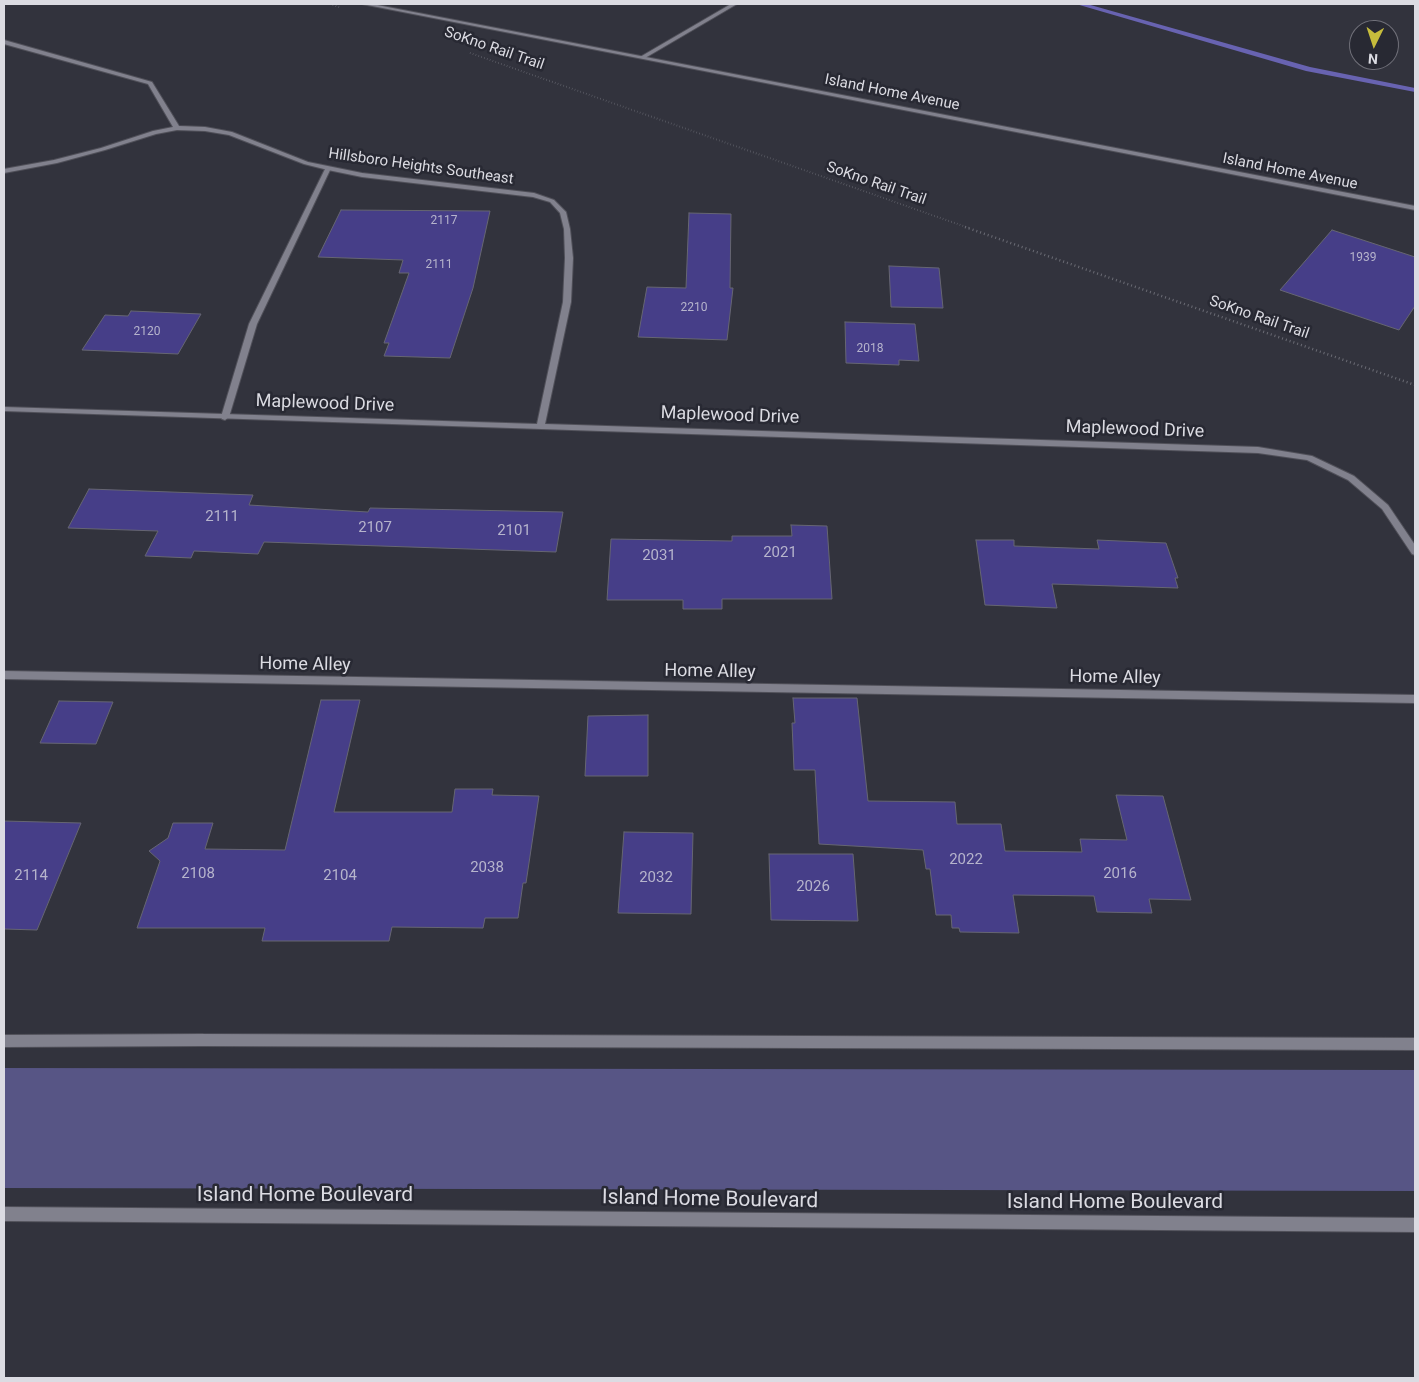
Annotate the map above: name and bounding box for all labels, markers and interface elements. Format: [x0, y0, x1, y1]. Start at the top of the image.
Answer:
north arrow [1349, 20, 1399, 70]
street label: SoKno Rail Trail [442, 24, 546, 74]
text: N [1368, 51, 1379, 67]
street label: Island Home Avenue [823, 71, 961, 115]
street label: Hillsboro Heights Southeast [327, 145, 515, 189]
street label: Island Home Avenue [1221, 150, 1359, 194]
street label: SoKno Rail Trail [824, 159, 928, 209]
house number: 2117 [431, 214, 457, 228]
house number: 1939 [1350, 251, 1376, 265]
house number: 2111 [426, 258, 452, 272]
street label: SoKno Rail Trail [1207, 293, 1311, 343]
house number: 2210 [681, 301, 707, 315]
house number: 2120 [134, 325, 160, 339]
house number: 2018 [857, 342, 883, 356]
street label: Maplewood Drive [255, 391, 395, 417]
street label: Maplewood Drive [660, 403, 800, 429]
street label: Maplewood Drive [1065, 417, 1205, 443]
house number: 2111 [205, 508, 239, 526]
house number: 2107 [358, 519, 392, 537]
house number: 2101 [497, 522, 531, 540]
house number: 2021 [763, 544, 797, 562]
house number: 2031 [642, 547, 676, 565]
street label: Home Alley [259, 653, 351, 677]
street label: Home Alley [664, 660, 756, 684]
street label: Home Alley [1069, 666, 1161, 690]
house number: 2022 [949, 851, 983, 869]
house number: 2038 [470, 859, 504, 877]
house number: 2108 [181, 865, 215, 883]
house number: 2016 [1103, 865, 1137, 883]
house number: 2114 [14, 867, 48, 885]
house number: 2104 [323, 867, 357, 885]
house number: 2032 [639, 869, 673, 887]
house number: 2026 [796, 878, 830, 896]
street label: Island Home Boulevard [197, 1183, 413, 1209]
street label: Island Home Boulevard [602, 1186, 818, 1214]
street label: Island Home Boulevard [1007, 1190, 1223, 1216]

